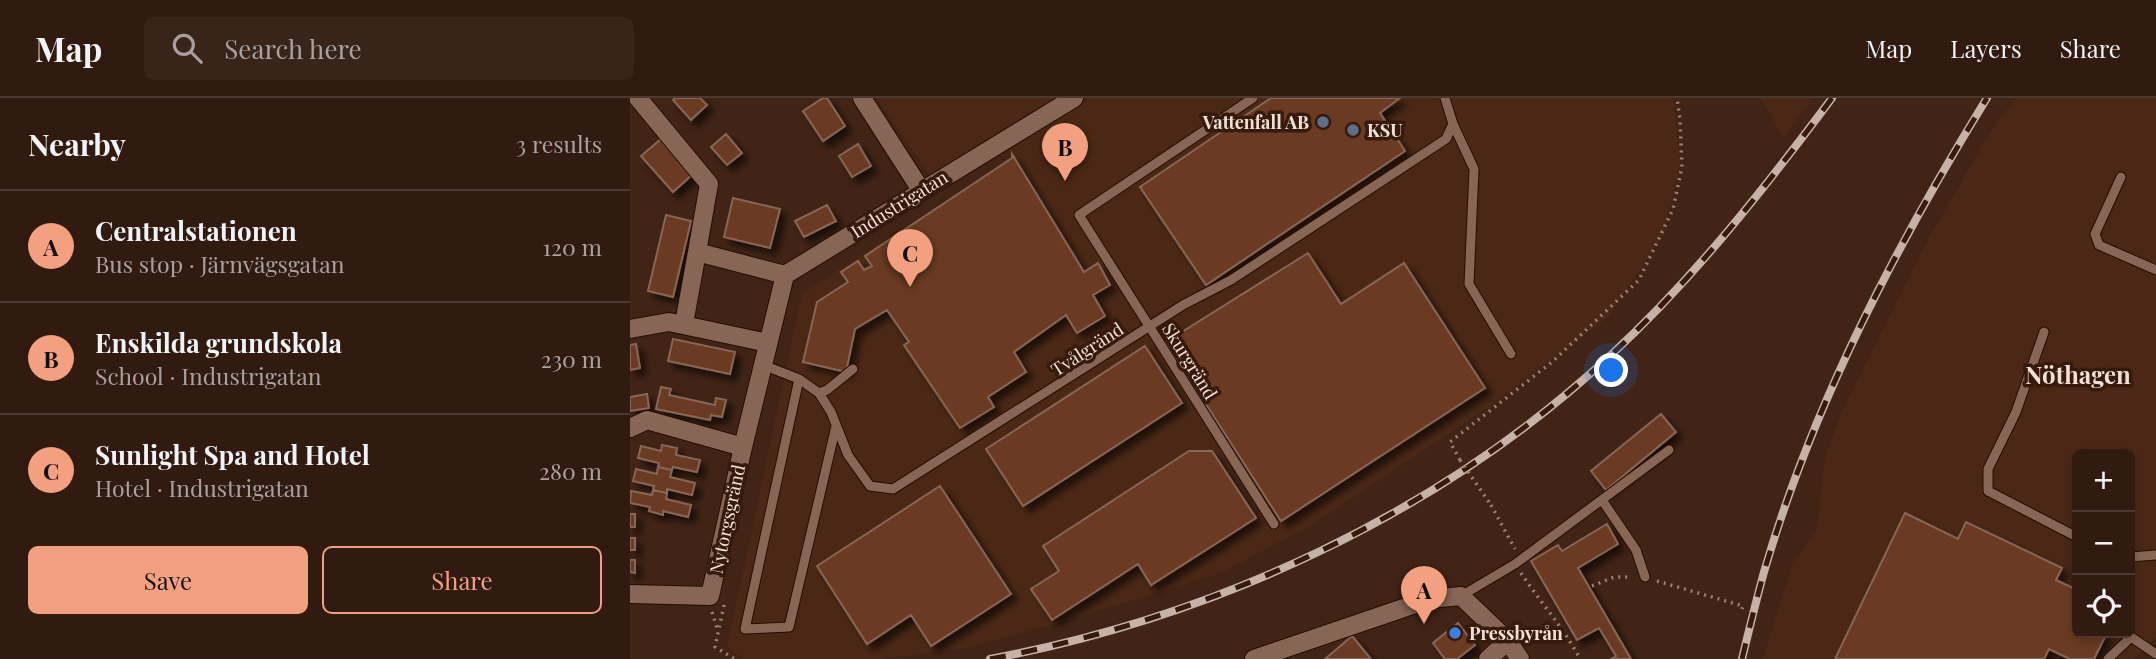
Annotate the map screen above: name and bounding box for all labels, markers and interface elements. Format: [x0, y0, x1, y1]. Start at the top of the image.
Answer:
search box [144, 17, 634, 80]
text: Map [35, 26, 102, 70]
icon: search [168, 29, 206, 67]
text: Search here [224, 31, 362, 66]
text: Map [1866, 32, 1912, 64]
text: Layers [1950, 32, 2022, 64]
text: Share [2060, 32, 2121, 64]
place label: Vattenfall AB [1202, 110, 1309, 134]
marker: Vattenfall AB [1315, 114, 1331, 130]
place label: KSU [1367, 118, 1403, 142]
marker: KSU [1345, 122, 1361, 138]
pin: B [1042, 123, 1088, 181]
text: Nearby [28, 124, 126, 164]
text: 3 results [516, 128, 602, 159]
street label: Industrigatan [846, 165, 952, 243]
text: Centralstationen [95, 213, 297, 248]
pin: C [887, 229, 933, 287]
text: A [43, 231, 59, 262]
text: 120 m [543, 231, 602, 262]
text: Bus stop · Järnvägsgatan [95, 248, 344, 279]
street label: Tvålgränd [1046, 316, 1128, 381]
street label: Skurgränd [1157, 318, 1223, 404]
text: Enskilda grundskola [95, 325, 342, 360]
text: B [43, 343, 59, 374]
text: 230 m [541, 343, 602, 374]
your location [1594, 353, 1628, 387]
district label: Nöthagen [2025, 358, 2131, 390]
text: School · Industrigatan [95, 360, 322, 391]
text: Sunlight Spa and Hotel [95, 437, 370, 472]
map controls [2072, 449, 2135, 638]
button: + [2072, 449, 2135, 512]
text: C [43, 455, 59, 486]
text: 280 m [539, 455, 602, 486]
street label: Nytorgsgränd [704, 462, 750, 576]
text: Hotel · Industrigatan [95, 472, 309, 503]
button: − [2072, 512, 2135, 575]
button: Save [28, 546, 308, 614]
button: Share [322, 546, 602, 614]
pin: A [1401, 566, 1447, 624]
button: locate [2072, 575, 2135, 638]
place label: Pressbyrån [1469, 621, 1563, 645]
marker: Pressbyrån [1447, 625, 1463, 641]

